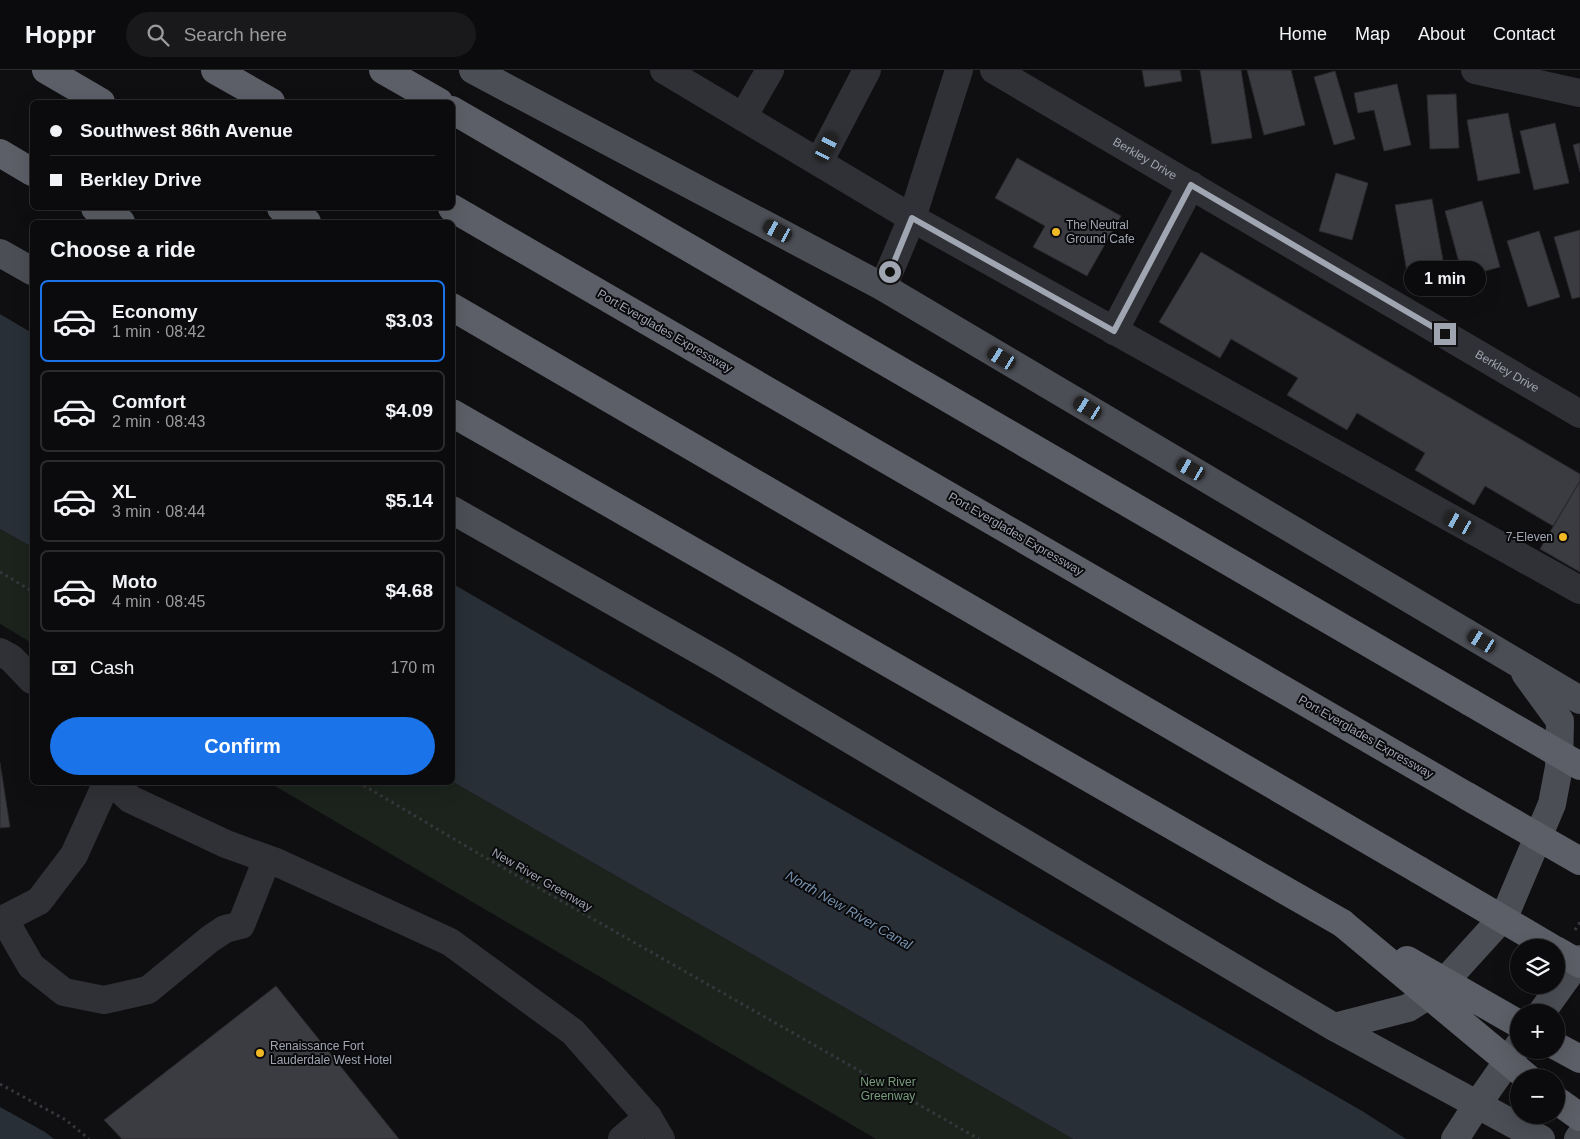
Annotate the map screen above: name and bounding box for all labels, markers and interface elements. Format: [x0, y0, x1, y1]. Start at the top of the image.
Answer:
search box [126, 12, 476, 57]
text: Hoppr [25, 21, 96, 48]
icon: search [144, 21, 172, 49]
text: Search here [184, 24, 287, 45]
text: Home [1279, 24, 1327, 44]
text: Map [1355, 24, 1390, 44]
text: About [1418, 24, 1465, 44]
text: Contact [1493, 24, 1555, 44]
text: Southwest 86th Avenue [80, 120, 293, 141]
car [813, 130, 840, 164]
street label: Berkley Drive [1111, 134, 1180, 183]
text: Berkley Drive [80, 169, 201, 190]
car [761, 217, 794, 245]
place label: The Neutral Ground Cafe [1066, 218, 1135, 246]
marker: The Neutral Ground Cafe [1050, 226, 1062, 238]
text: Choose a ride [50, 237, 195, 262]
route start [879, 261, 901, 283]
callout: 1 min [1404, 262, 1486, 296]
text: 1 min [1424, 270, 1466, 287]
street label: Port Everglades Expressway [595, 287, 735, 375]
icon: car [52, 299, 97, 344]
text: Economy [112, 301, 198, 322]
text: $3.03 [385, 310, 433, 331]
text: 1 min · 08:42 [112, 323, 205, 340]
route end [1434, 323, 1456, 345]
car [985, 344, 1018, 372]
street label: Berkley Drive [1473, 347, 1542, 395]
icon: car [52, 389, 97, 434]
text: Comfort [112, 391, 186, 412]
car [1071, 394, 1104, 422]
text: $4.09 [385, 400, 433, 421]
text: 2 min · 08:43 [112, 413, 205, 430]
car [1174, 455, 1207, 483]
icon: car [52, 479, 97, 524]
text: XL [112, 481, 136, 502]
text: $5.14 [385, 490, 433, 511]
street label: Port Everglades Expressway [946, 490, 1086, 578]
text: 3 min · 08:44 [112, 503, 205, 520]
car [1442, 509, 1475, 537]
place label: 7-Eleven [1506, 530, 1553, 544]
marker: 7-Eleven [1557, 531, 1569, 543]
icon: car [52, 569, 97, 614]
text: Moto [112, 571, 157, 592]
text: $4.68 [385, 580, 433, 601]
text: 4 min · 08:45 [112, 593, 205, 610]
car [1465, 627, 1498, 655]
icon: cash [50, 654, 78, 682]
text: Cash [90, 657, 134, 678]
text: 170 m [391, 659, 435, 676]
street label: Port Everglades Expressway [1296, 693, 1436, 781]
button: Confirm [50, 717, 435, 775]
street label: New River Greenway [489, 846, 595, 914]
water label: North New River Canal [783, 867, 916, 953]
map controls [1510, 939, 1565, 1124]
button: layers [1510, 939, 1565, 994]
button: + [1510, 1004, 1565, 1059]
place label: Renaissance Fort Lauderdale West Hotel [270, 1039, 392, 1067]
marker: Renaissance Fort Lauderdale West Hotel [254, 1047, 266, 1059]
button: − [1510, 1069, 1565, 1124]
park label: New River Greenway [860, 1075, 916, 1103]

